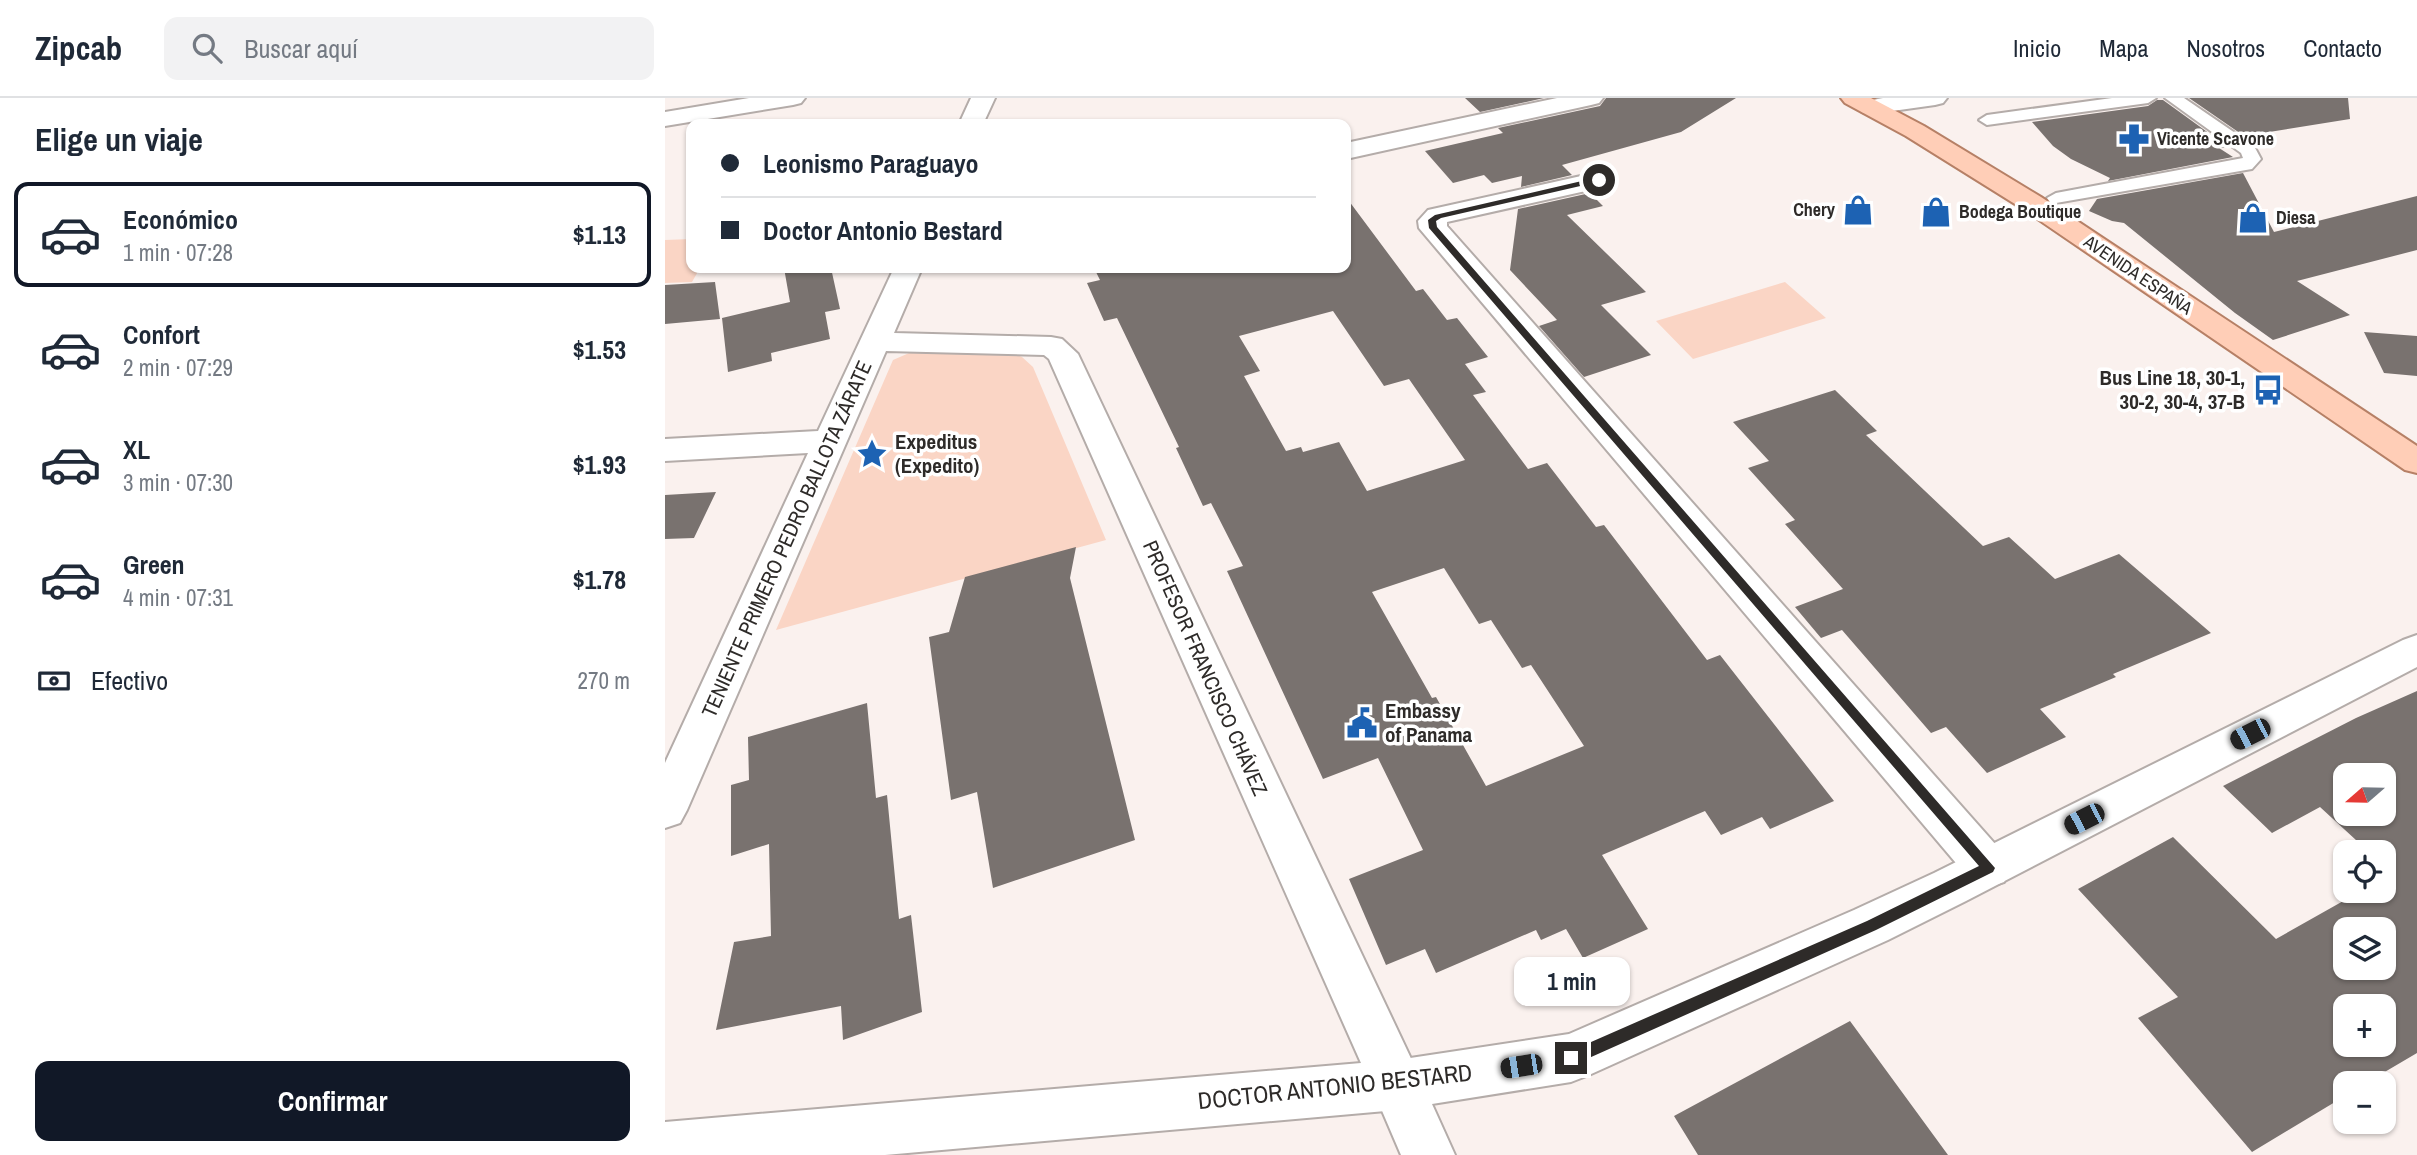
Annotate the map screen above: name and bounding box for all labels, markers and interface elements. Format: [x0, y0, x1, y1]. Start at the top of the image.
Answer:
search box [164, 17, 654, 80]
text: Zipcab [35, 26, 122, 70]
icon: search [188, 29, 226, 67]
text: Buscar aquí [244, 31, 358, 66]
text: Inicio [2013, 32, 2061, 64]
text: Mapa [2099, 32, 2148, 64]
text: Nosotros [2186, 32, 2265, 64]
text: Contacto [2303, 32, 2382, 64]
text: Elige un viaje [35, 118, 203, 161]
pharmacy icon: Vicente Scavone [2117, 122, 2151, 156]
place label: Vicente Scavone [2157, 126, 2274, 151]
text: Leonismo Paraguayo [763, 146, 979, 181]
route start [1583, 164, 1615, 196]
shop icon: Chery [1841, 193, 1875, 227]
shop icon: Bodega Boutique [1919, 195, 1953, 229]
place label: Chery [1793, 197, 1836, 222]
place label: Bodega Boutique [1959, 199, 2081, 224]
shop icon: Diesa [2236, 201, 2270, 235]
text: Económico [123, 202, 238, 237]
icon: car [39, 203, 102, 266]
place label: Diesa [2276, 205, 2316, 230]
text: Doctor Antonio Bestard [763, 213, 1003, 248]
text: $1.13 [573, 217, 626, 252]
street label: AVENIDA ESPAÑA [2078, 228, 2198, 320]
text: 1 min · 07:28 [123, 237, 233, 268]
text: Confort [123, 317, 200, 352]
icon: car [39, 318, 102, 381]
text: $1.53 [573, 332, 626, 367]
text: 2 min · 07:29 [123, 352, 233, 383]
street label: TENIENTE PRIMERO PEDRO BALLOTA ZÁRATE [694, 356, 879, 722]
place label: Bus Line 18, 30-1, 30-2, 30-4, 37-B [2100, 363, 2245, 416]
bus stop icon: Bus Line 18, 30-1, 30-2, 30-4, 37-B [2251, 373, 2285, 407]
place label: Expeditus (Expedito) [895, 427, 979, 480]
text: XL [123, 432, 150, 467]
icon: car [39, 433, 102, 496]
place icon: Expeditus (Expedito) [855, 437, 889, 471]
text: $1.93 [573, 447, 626, 482]
text: 3 min · 07:30 [123, 467, 233, 498]
street label: PROFESOR FRANCISCO CHÁVEZ [1136, 536, 1275, 800]
text: Green [123, 547, 185, 582]
icon: car [39, 548, 102, 611]
text: $1.78 [573, 562, 626, 597]
text: 4 min · 07:31 [123, 582, 233, 613]
icon: cash [35, 662, 73, 700]
text: Efectivo [91, 663, 168, 698]
text: 270 m [578, 665, 630, 696]
place label: Embassy of Panama [1385, 696, 1473, 749]
public building icon: Embassy of Panama [1345, 706, 1379, 740]
car [2227, 715, 2274, 753]
north arrow [2333, 763, 2396, 826]
map controls [2333, 763, 2396, 1134]
car [2061, 800, 2108, 838]
button: locate [2333, 840, 2396, 903]
button: layers [2333, 917, 2396, 980]
callout: 1 min [1513, 956, 1629, 1006]
text: 1 min [1547, 966, 1597, 997]
button: + [2333, 994, 2396, 1057]
route end [1555, 1042, 1587, 1074]
car [1499, 1052, 1544, 1080]
street label: DOCTOR ANTONIO BESTARD [1196, 1056, 1474, 1116]
button: Confirmar [35, 1061, 630, 1141]
button: − [2333, 1071, 2396, 1134]

